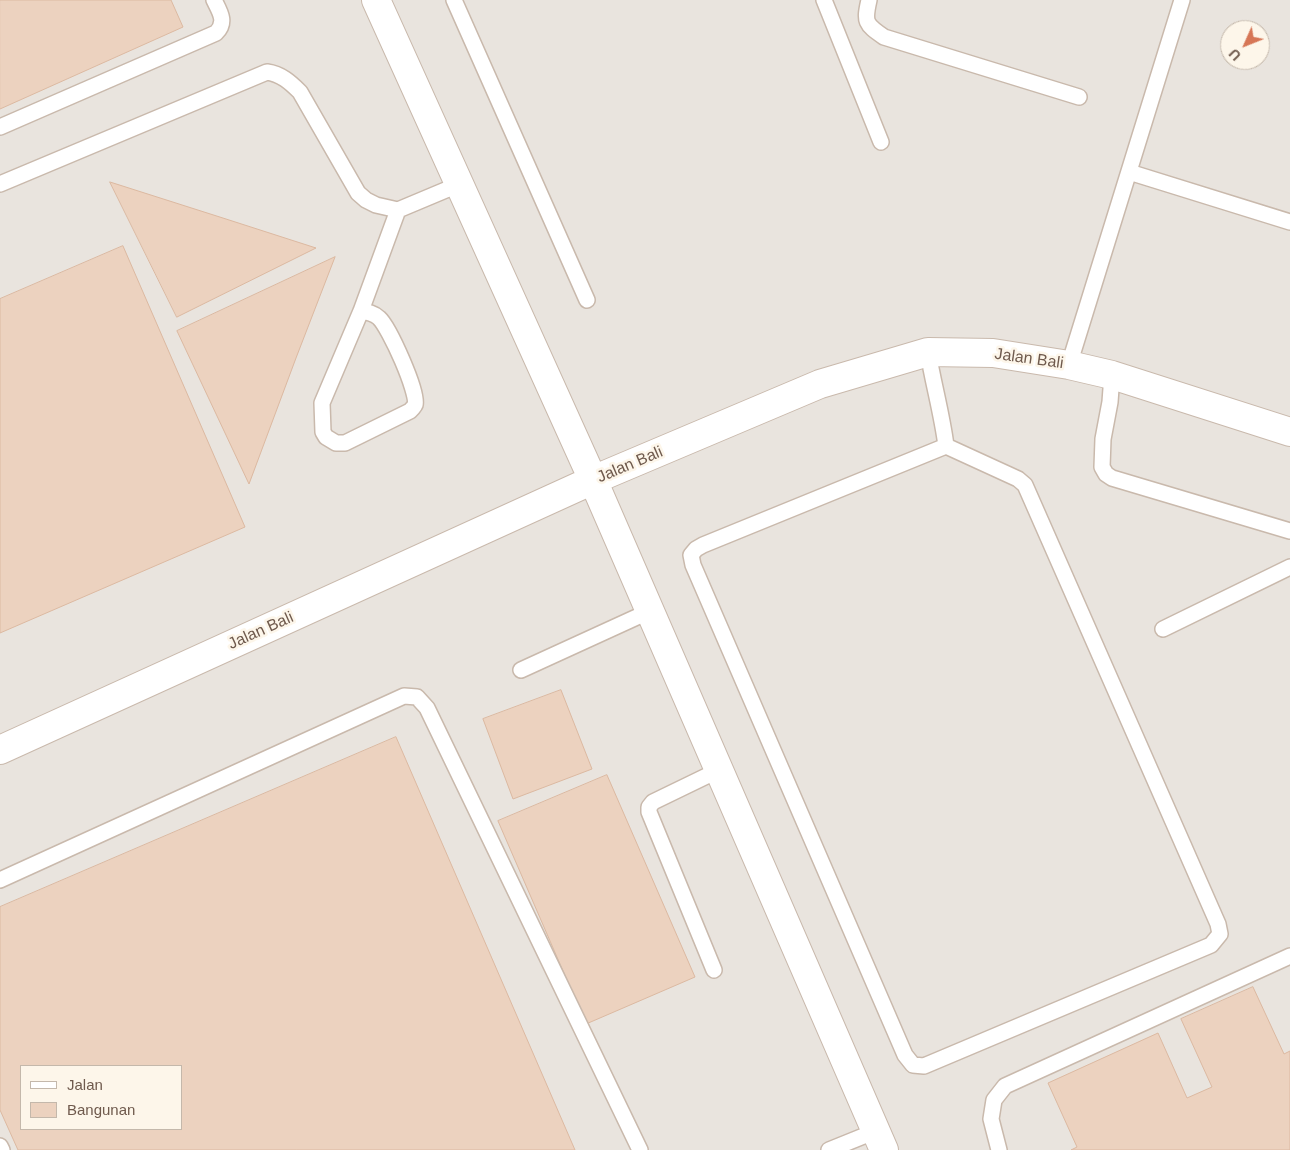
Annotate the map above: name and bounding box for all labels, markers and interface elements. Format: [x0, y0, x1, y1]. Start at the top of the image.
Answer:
north arrow [1220, 20, 1270, 70]
text: U [1226, 46, 1244, 64]
street label: Jalan Bali [993, 345, 1065, 373]
street label: Jalan Bali [594, 443, 666, 487]
street label: Jalan Bali [225, 608, 297, 654]
legend [20, 1065, 182, 1130]
text: Jalan [67, 1076, 103, 1093]
text: Bangunan [67, 1101, 135, 1118]

